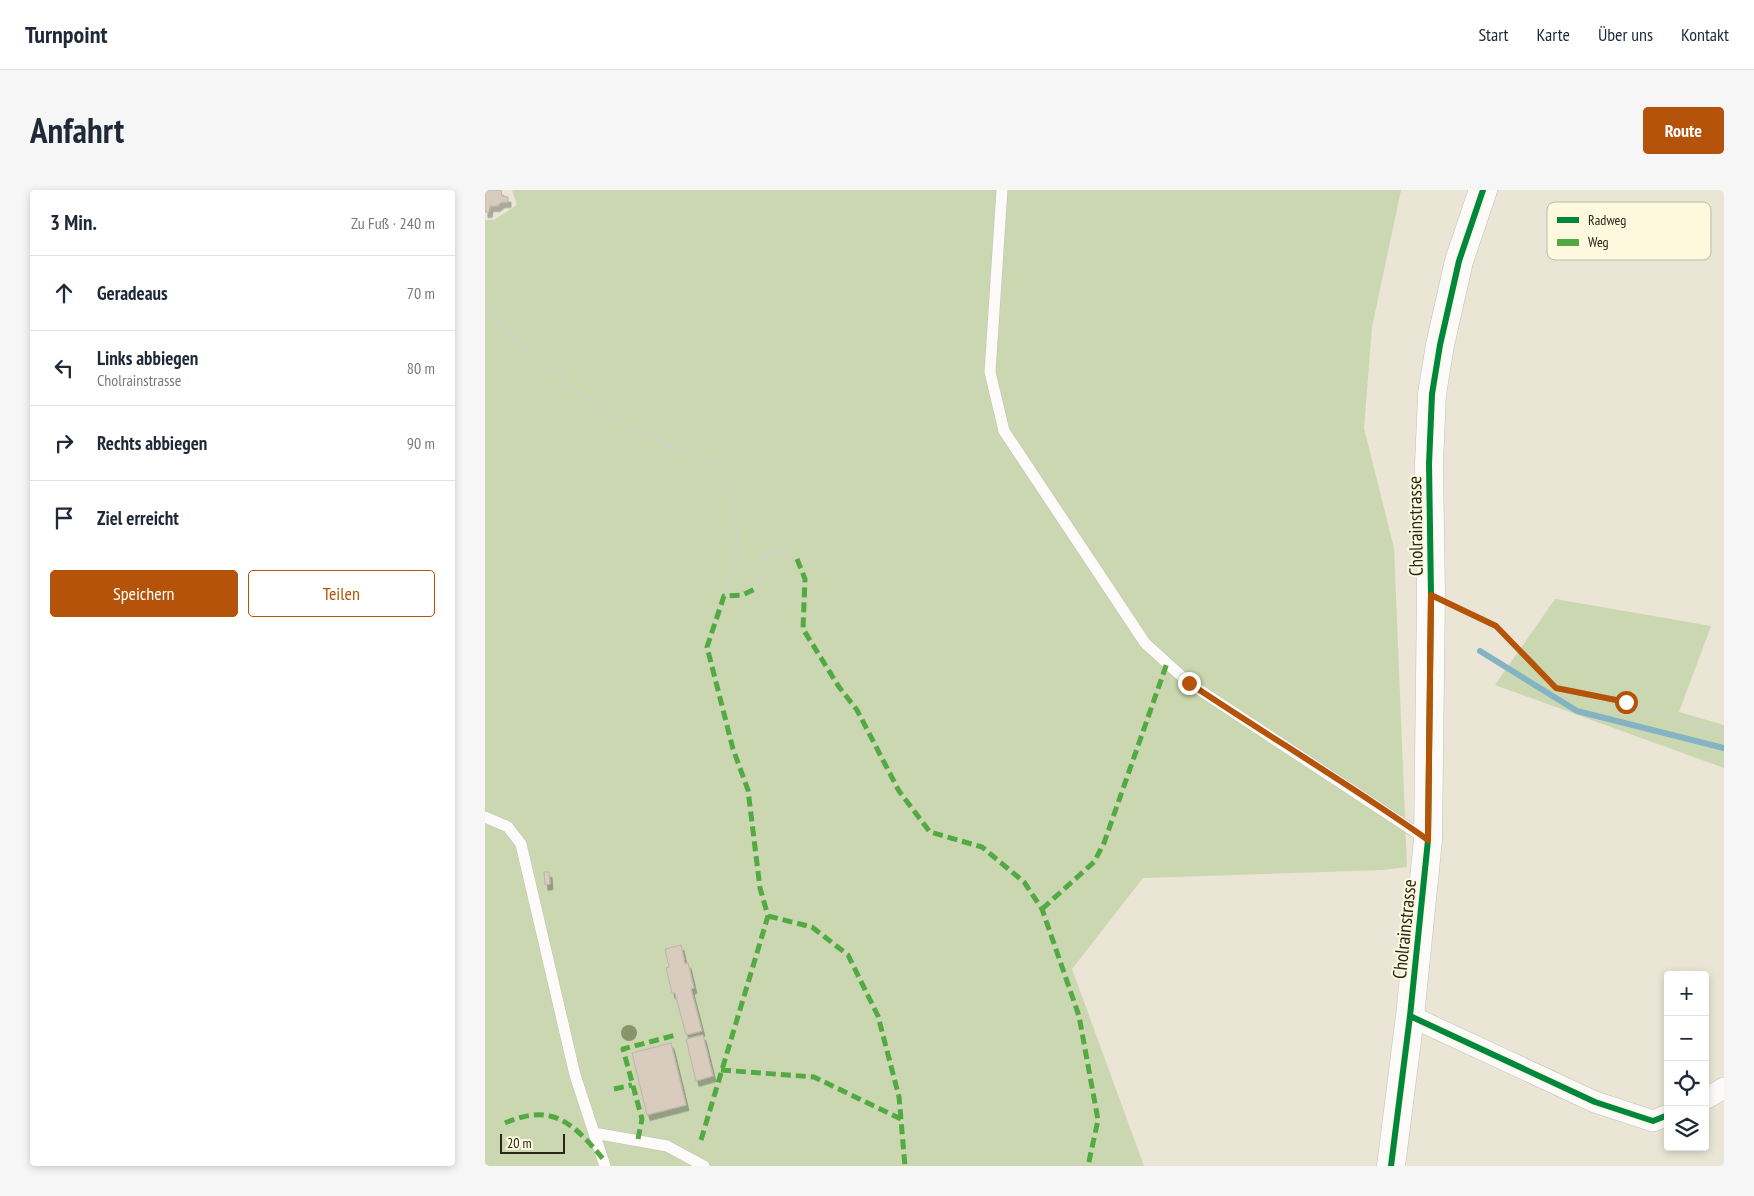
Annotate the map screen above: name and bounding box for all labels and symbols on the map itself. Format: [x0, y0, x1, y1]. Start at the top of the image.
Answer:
legend [1547, 202, 1711, 260]
text: Radweg [1588, 211, 1626, 229]
text: Weg [1588, 233, 1609, 251]
street label: Cholrainstrasse [1402, 476, 1428, 576]
route end [1178, 672, 1201, 695]
route start [1615, 691, 1638, 714]
street label: Cholrainstrasse [1387, 878, 1421, 980]
scale bar [500, 1131, 565, 1154]

